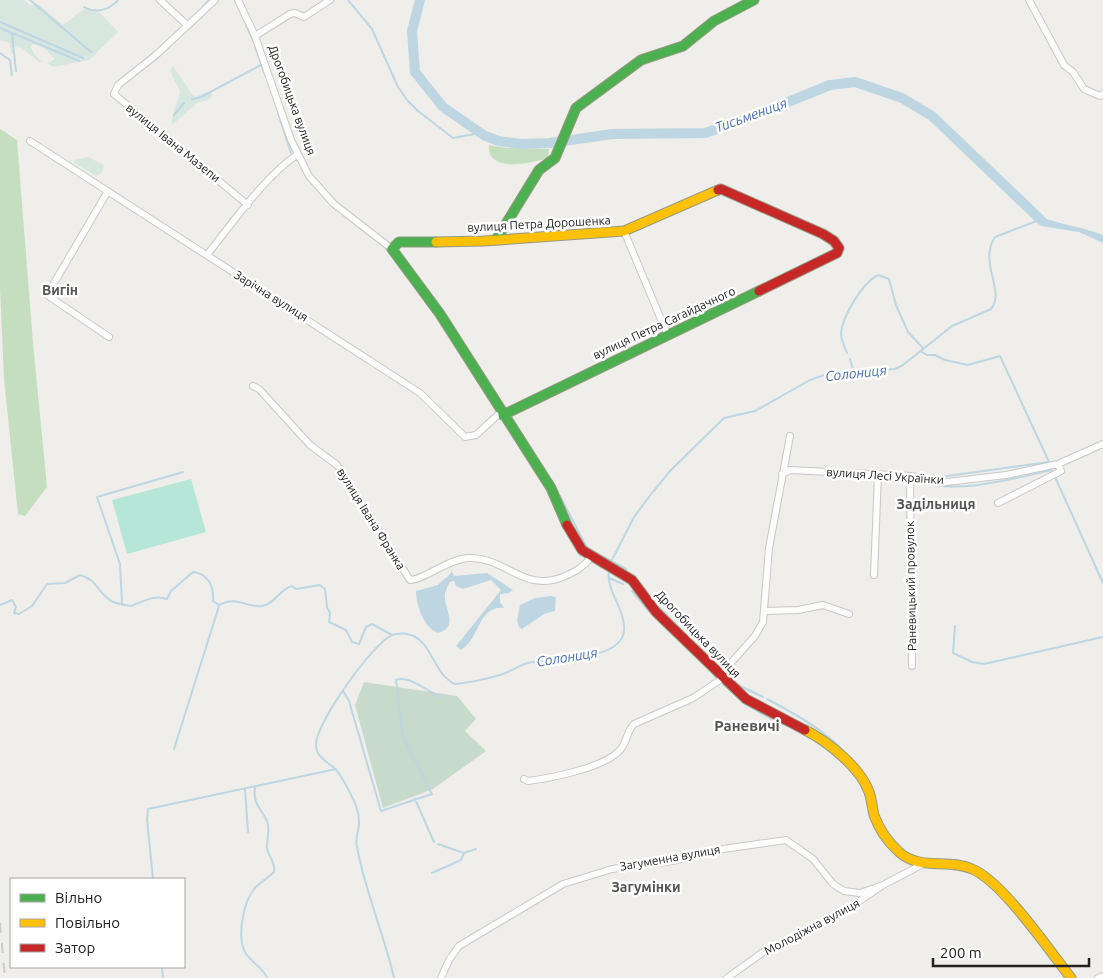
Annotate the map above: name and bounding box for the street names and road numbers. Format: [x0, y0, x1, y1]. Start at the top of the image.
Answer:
street label: Дрогобицька вулиця [266, 43, 318, 157]
street label: вулиця Івана Мазепи [124, 101, 223, 185]
street label: вулиця Петра Дорошенка [467, 213, 611, 234]
street label: Зарічна вулиця [232, 268, 311, 324]
street label: вулиця Петра Сагайдачного [590, 284, 737, 361]
street label: вулиця Лесі Українки [826, 465, 944, 486]
street label: вулиця Івана Франка [335, 466, 408, 572]
street label: Раневицький провулок [903, 521, 918, 651]
street label: Дрогобицька вулиця [653, 587, 743, 680]
street label: Загуменна вулиця [619, 842, 721, 873]
street label: Молодіжна вулиця [762, 896, 862, 957]

